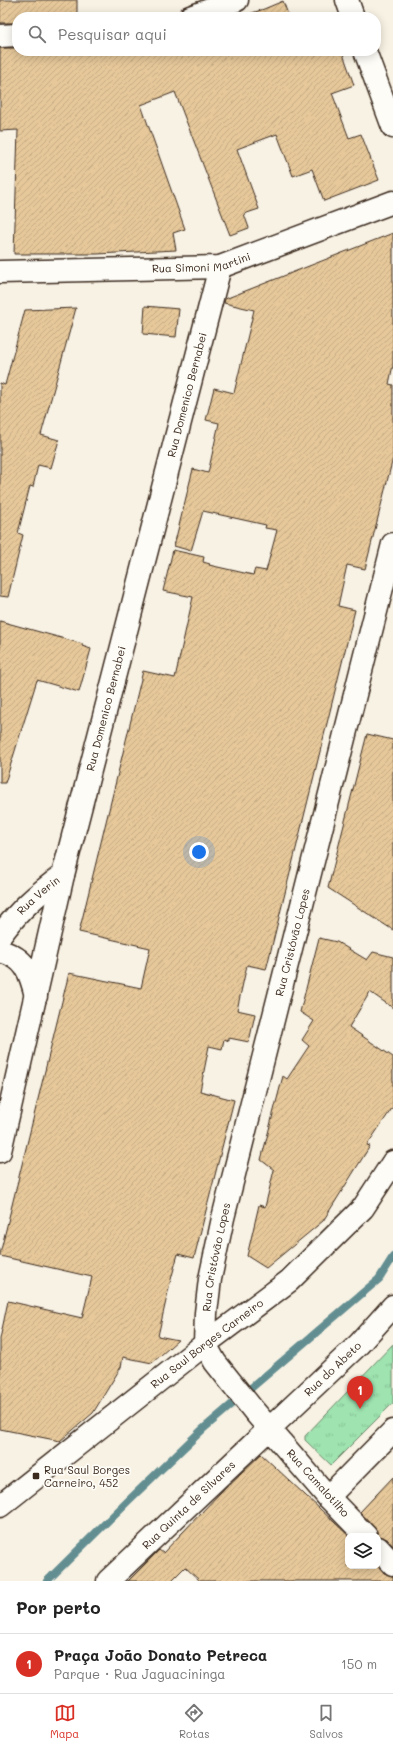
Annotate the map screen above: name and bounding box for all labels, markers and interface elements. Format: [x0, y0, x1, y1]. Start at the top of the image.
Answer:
search box [12, 12, 381, 56]
icon: search [26, 23, 48, 45]
text: Pesquisar aqui [58, 24, 167, 44]
street label: Rua Simoni Martini [152, 248, 252, 276]
street label: Rua Domenico Bernabei [163, 331, 210, 459]
street label: Rua Domenico Bernabei [82, 644, 129, 773]
your location [189, 842, 209, 862]
street label: Rua Verin [13, 872, 62, 918]
street label: Rua Cristóvão Lopes [271, 887, 313, 998]
street label: Rua Cristóvão Lopes [198, 1201, 234, 1312]
street label: Rua Saul Borges Carneiro [147, 1295, 266, 1391]
street label: Rua do Abeto [301, 1338, 364, 1399]
pin: 1 [347, 1376, 373, 1409]
street label: Rua Camalotilho [284, 1445, 353, 1520]
street label: Rua Quinta de Silvares [139, 1457, 238, 1552]
place label: Rua Saul Borges Carneiro, 452 [44, 1462, 130, 1490]
marker: Rua Saul Borges Carneiro, 452 [31, 1471, 41, 1481]
map controls [345, 1533, 381, 1569]
button: layers [345, 1533, 381, 1569]
text: Por perto [16, 1596, 100, 1618]
text: Praça João Donato Petreca [54, 1645, 267, 1665]
text: 1 [26, 1655, 32, 1672]
text: 150 m [341, 1655, 377, 1672]
text: Parque · Rua Jaguacininga [54, 1665, 225, 1682]
tab: Mapa [50, 1702, 79, 1741]
tab: Rotas [179, 1702, 210, 1741]
tab: Salvos [310, 1702, 343, 1741]

